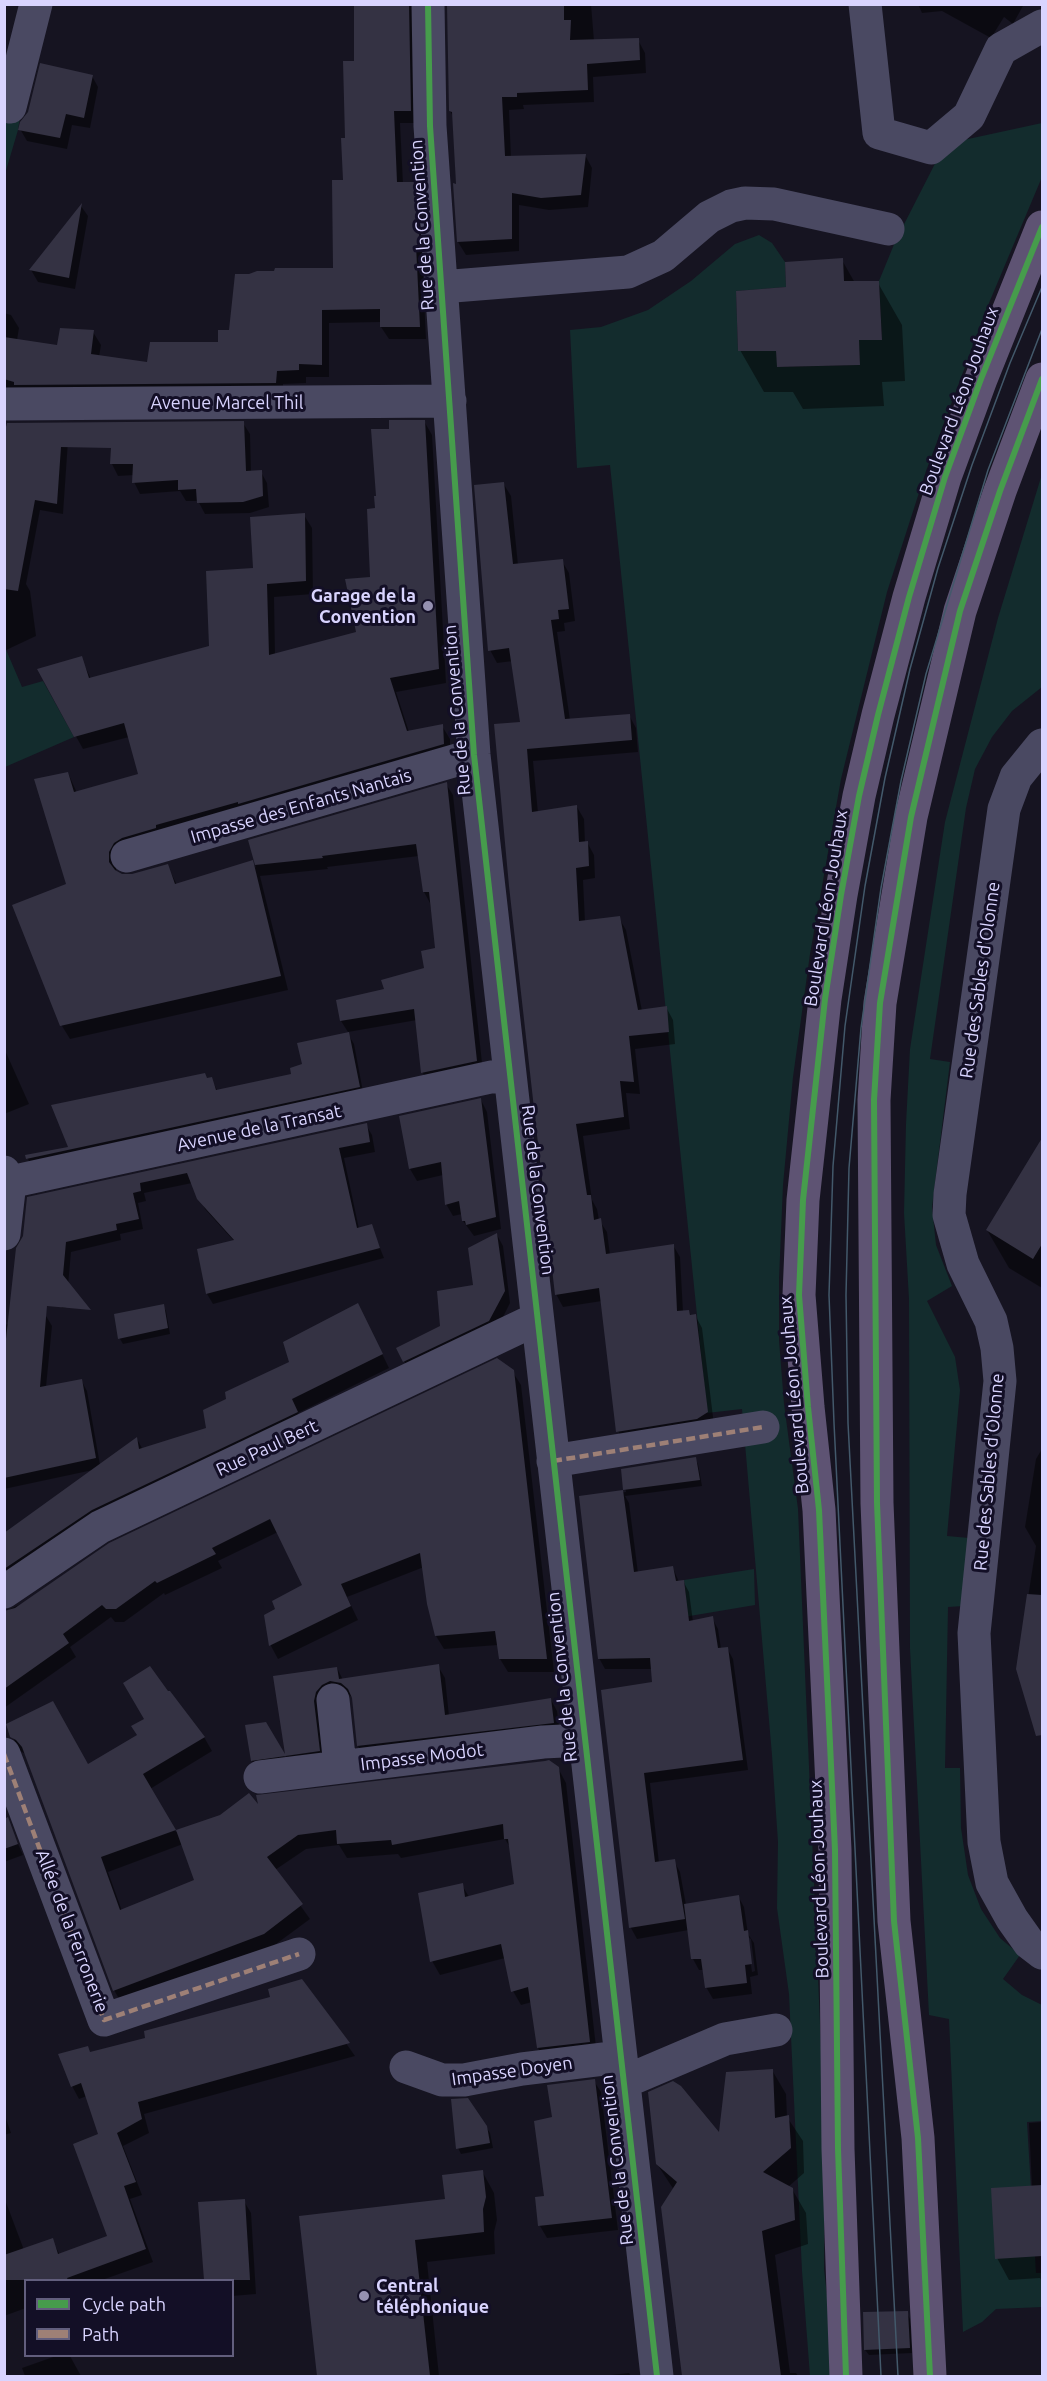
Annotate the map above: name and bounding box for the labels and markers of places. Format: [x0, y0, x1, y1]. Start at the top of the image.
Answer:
place label: Garage de la Convention [311, 585, 416, 628]
marker: Garage de la Convention [421, 599, 435, 613]
place label: Central téléphonique [376, 2275, 489, 2318]
marker: Central téléphonique [357, 2289, 371, 2303]

